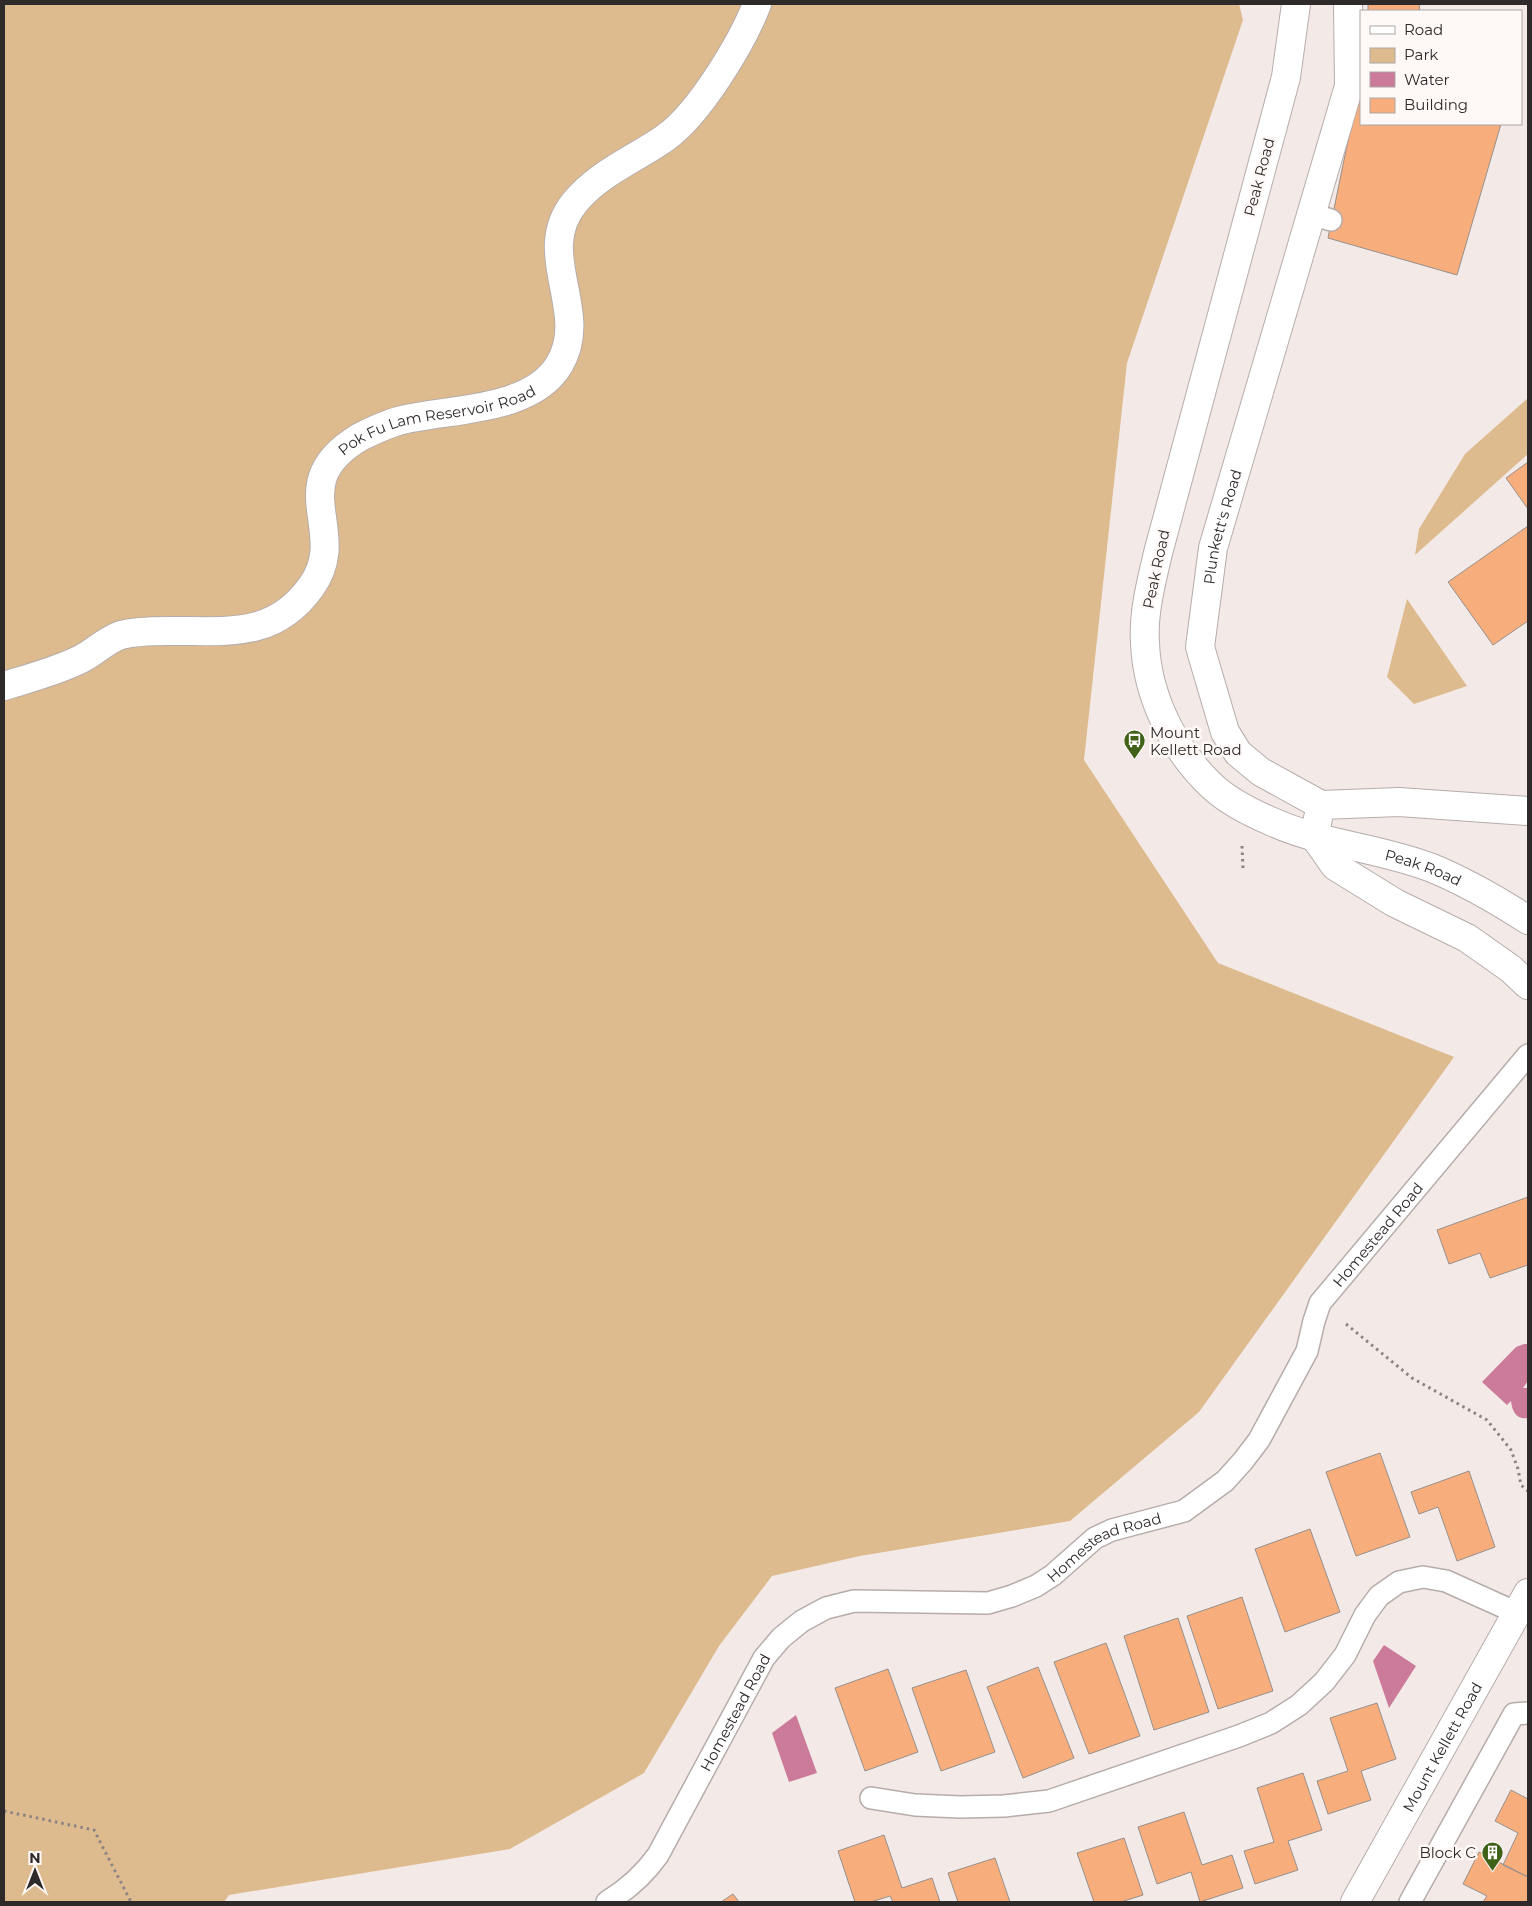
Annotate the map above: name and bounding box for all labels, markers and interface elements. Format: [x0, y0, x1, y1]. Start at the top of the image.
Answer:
legend [1360, 10, 1522, 125]
text: Road [1404, 20, 1443, 39]
text: Park [1404, 45, 1438, 64]
text: Water [1404, 70, 1450, 89]
text: Building [1404, 95, 1468, 114]
street label: Peak Road [1239, 136, 1279, 218]
street label: Pok Fu Lam Reservoir Road [334, 381, 539, 459]
street label: Plunkett's Road [1199, 467, 1245, 586]
street label: Peak Road [1138, 528, 1174, 610]
place label: Mount Kellett Road [1150, 723, 1242, 759]
bus stop icon: Mount Kellett Road [1122, 729, 1146, 760]
street label: Peak Road [1383, 844, 1465, 890]
street label: Homestead Road [1328, 1178, 1427, 1291]
street label: Homestead Road [1042, 1508, 1163, 1586]
street label: Homestead Road [695, 1650, 774, 1774]
street label: Mount Kellett Road [1398, 1678, 1486, 1815]
building icon: Block C [1480, 1840, 1504, 1871]
place label: Block C [1419, 1843, 1476, 1862]
north arrow [10, 1846, 60, 1896]
text: N [29, 1849, 41, 1867]

